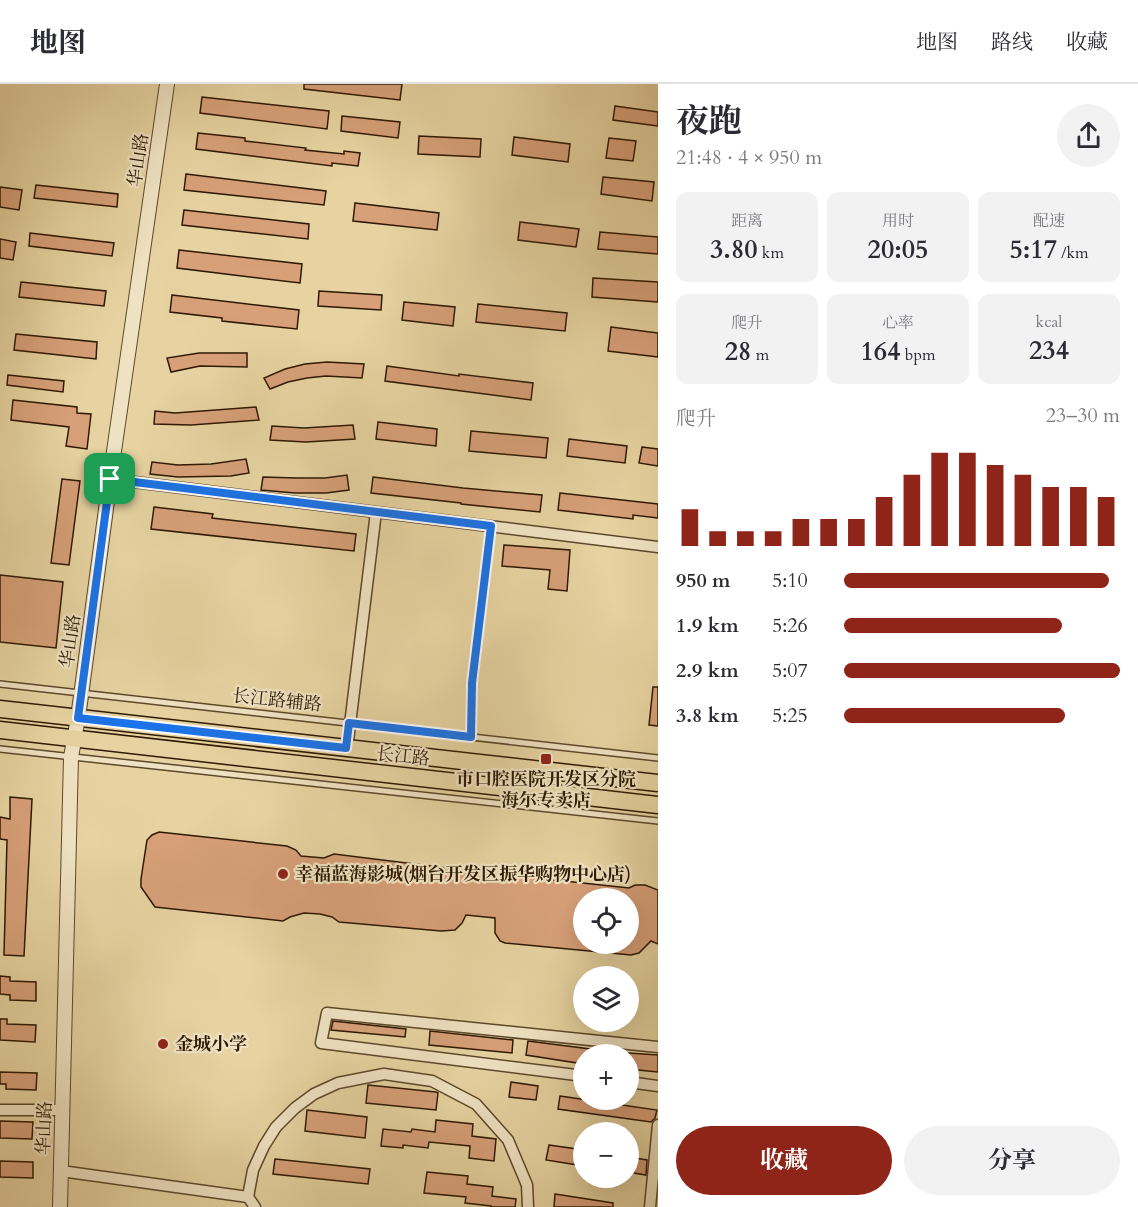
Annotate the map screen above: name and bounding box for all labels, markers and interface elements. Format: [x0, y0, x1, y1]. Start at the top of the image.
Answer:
text: 地图 [30, 24, 86, 62]
text: 地图 [916, 28, 958, 57]
text: 路线 [991, 28, 1033, 57]
text: 收藏 [1066, 28, 1108, 57]
text: 夜跑 [676, 99, 742, 144]
button: share [1057, 104, 1120, 167]
street label: 华山路 [122, 132, 155, 189]
text: 21:48 · 4 × 950 m [676, 144, 822, 171]
text: 距离 [731, 210, 763, 232]
text: 用时 [882, 210, 914, 232]
text: 配速 [1033, 210, 1065, 232]
text: 3.80 [710, 232, 758, 267]
text: 20:05 [868, 232, 928, 267]
text: 5:17 [1009, 232, 1057, 267]
text: km [758, 242, 784, 264]
text: /km [1057, 242, 1089, 264]
text: kcal [1036, 311, 1062, 333]
text: 爬升 [731, 312, 763, 334]
text: 心率 [882, 312, 914, 334]
text: 234 [1029, 333, 1069, 368]
text: 28 [725, 334, 751, 369]
text: 164 [861, 334, 901, 369]
text: m [751, 344, 769, 366]
text: bpm [901, 344, 935, 366]
text: 23–30 m [1046, 402, 1120, 429]
text: 爬升 [676, 405, 716, 432]
pin [84, 453, 135, 504]
icon: arrive [93, 462, 126, 495]
text: 950 m [676, 567, 731, 594]
text: 5:10 [772, 567, 808, 594]
text: 1.9 km [676, 612, 739, 639]
text: 5:26 [772, 612, 808, 639]
street label: 华山路 [54, 613, 87, 670]
text: 2.9 km [676, 657, 739, 684]
text: 5:07 [772, 657, 808, 684]
street label: 长江路辅路 [231, 683, 323, 718]
text: 3.8 km [676, 702, 739, 729]
text: 5:25 [772, 702, 808, 729]
street label: 长江路 [375, 741, 431, 772]
marker: 市口腔医院开发区分院 海尔专卖店 [539, 752, 553, 766]
place label: 市口腔医院开发区分院 海尔专卖店 [456, 767, 636, 813]
place label: 幸福蓝海影城(烟台开发区振华购物中心店) [295, 862, 631, 887]
marker: 幸福蓝海影城(烟台开发区振华购物中心店) [276, 867, 290, 881]
map controls [573, 888, 639, 1188]
button: locate [573, 888, 639, 954]
button: layers [573, 966, 639, 1032]
place label: 金城小学 [175, 1032, 247, 1057]
marker: 金城小学 [156, 1037, 170, 1051]
button: + [573, 1044, 639, 1110]
street label: 华山路 [31, 1101, 58, 1155]
button: − [573, 1122, 639, 1188]
button: 收藏 [676, 1126, 892, 1195]
button: 分享 [904, 1126, 1120, 1195]

